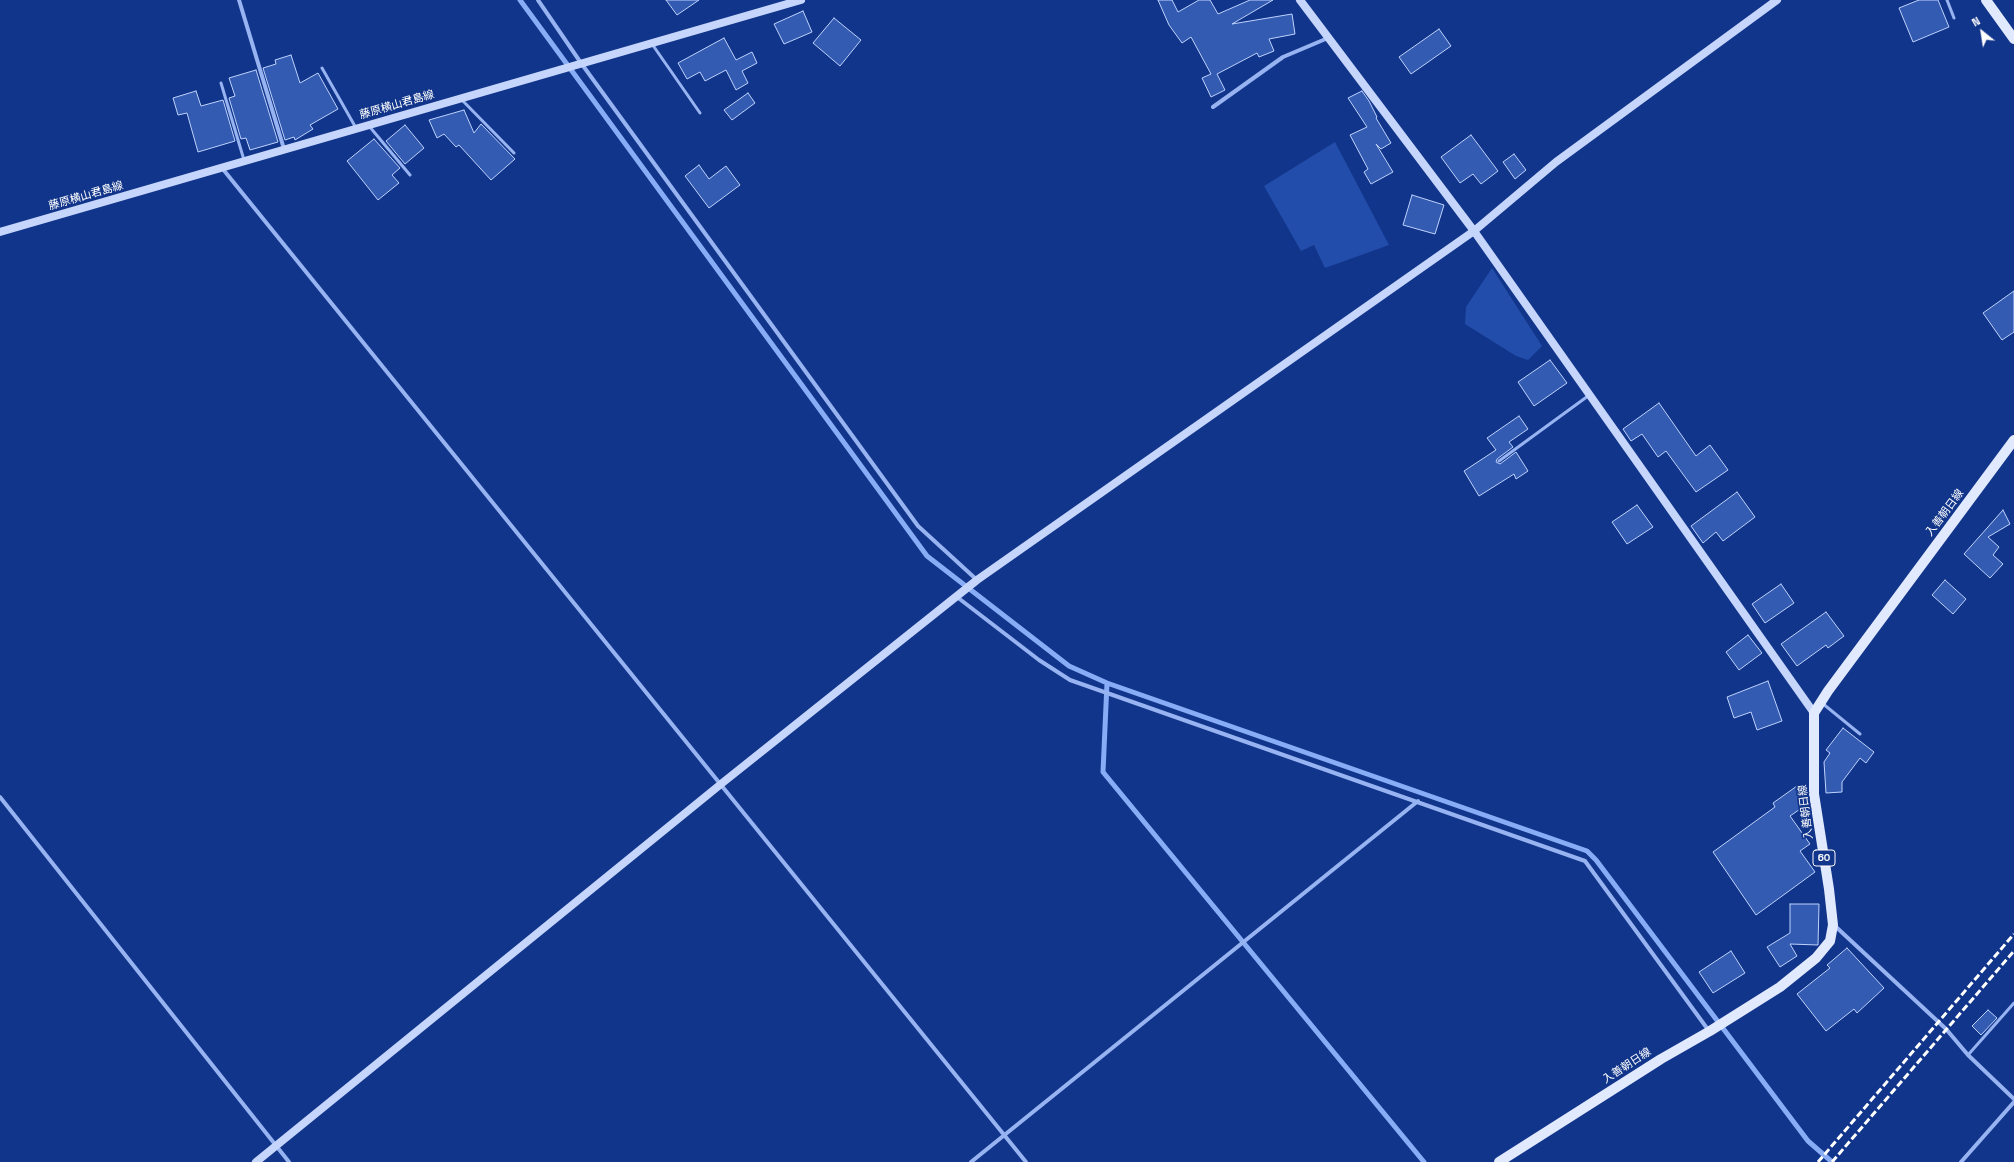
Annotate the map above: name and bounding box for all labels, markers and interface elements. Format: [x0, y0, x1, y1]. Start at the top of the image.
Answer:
north arrow [1962, 12, 2002, 52]
text: N [1969, 14, 1983, 30]
street label: 藤原横山君島線 [358, 88, 436, 122]
street label: 藤原横山君島線 [47, 179, 125, 213]
street label: 入善朝日線 [1923, 487, 1967, 539]
street label: 入善朝日線 [1796, 784, 1816, 840]
road number: 60 [1813, 850, 1835, 866]
street label: 入善朝日線 [1600, 1045, 1654, 1087]

